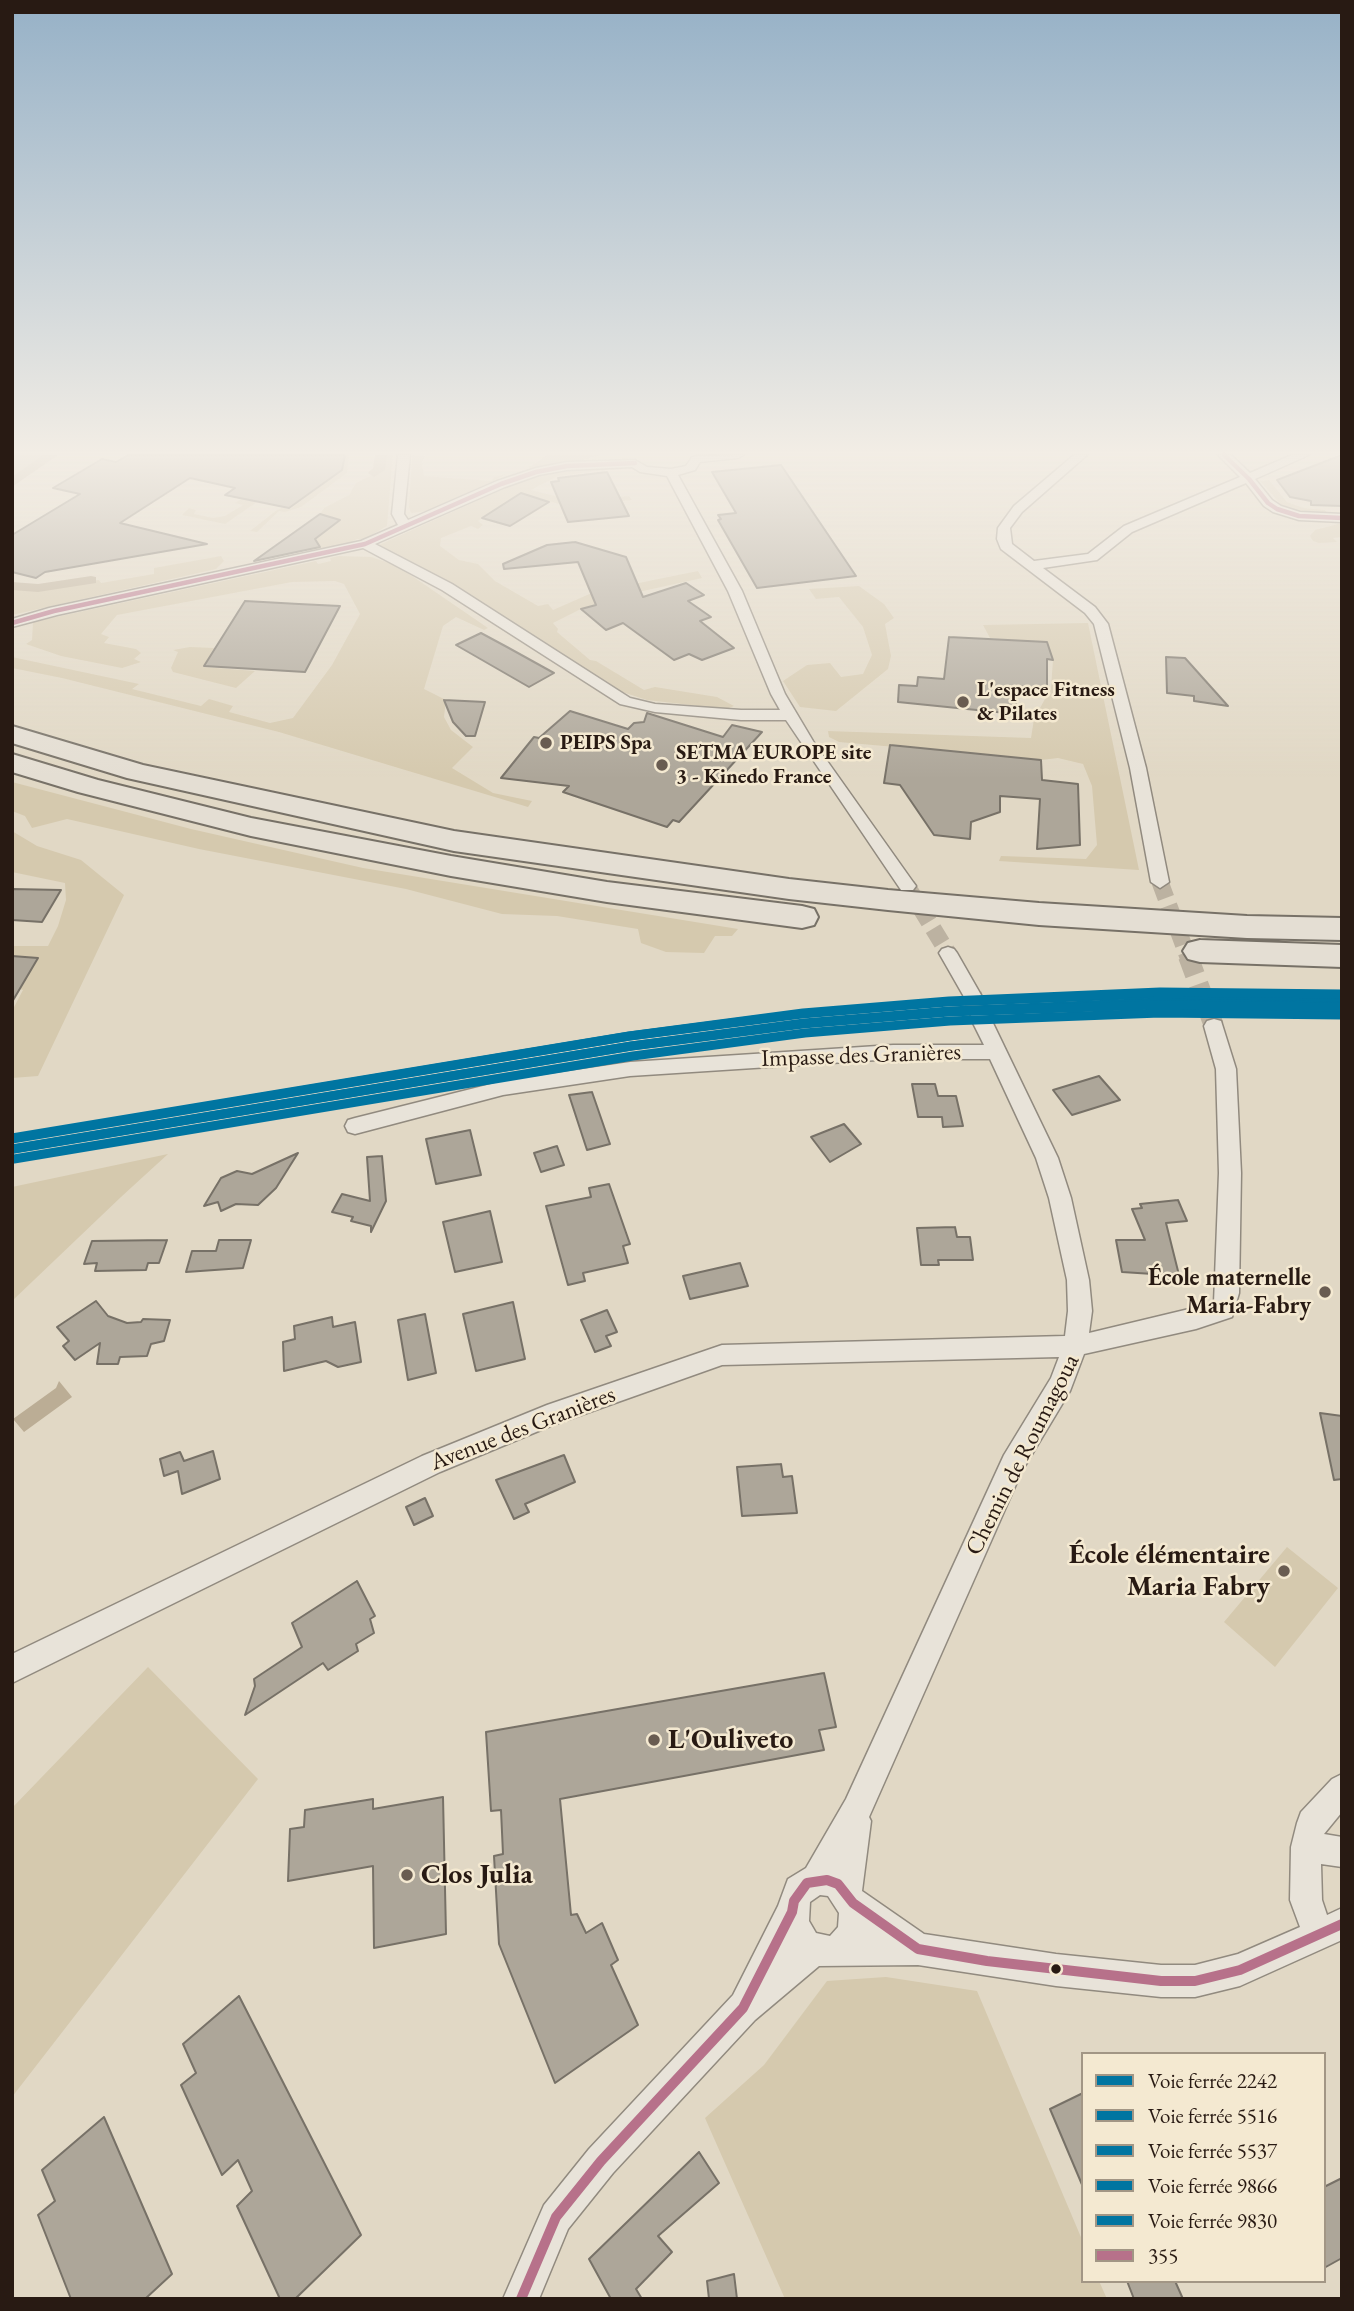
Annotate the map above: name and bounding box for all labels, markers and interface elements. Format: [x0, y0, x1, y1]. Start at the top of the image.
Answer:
place label: L'espace Fitness & Pilates [977, 677, 1115, 727]
marker: L'espace Fitness & Pilates [955, 694, 971, 710]
place label: PEIPS Spa [560, 730, 652, 756]
marker: PEIPS Spa [538, 735, 554, 751]
place label: SETMA EUROPE site 3 - Kinedo France [676, 740, 872, 790]
marker: SETMA EUROPE site 3 - Kinedo France [654, 757, 670, 773]
street label: Impasse des Granières [760, 1038, 962, 1074]
place label: École maternelle Maria-Fabry [1148, 1264, 1311, 1320]
marker: École maternelle Maria-Fabry [1317, 1284, 1333, 1300]
street label: Chemin de Roumagoua [960, 1350, 1086, 1560]
street label: Avenue des Granières [426, 1380, 620, 1478]
place label: École élémentaire Maria Fabry [1069, 1538, 1270, 1604]
marker: École élémentaire Maria Fabry [1276, 1563, 1292, 1579]
place label: L'Ouliveto [668, 1723, 793, 1757]
marker: L'Ouliveto [646, 1732, 662, 1748]
place label: Clos Julia [421, 1858, 533, 1892]
marker: Clos Julia [399, 1867, 415, 1883]
unlabelled marker [1049, 1962, 1063, 1976]
legend [1081, 2052, 1326, 2283]
text: Voie ferrée 2242 [1148, 2067, 1277, 2094]
text: Voie ferrée 5516 [1148, 2102, 1277, 2129]
text: Voie ferrée 5537 [1148, 2137, 1277, 2164]
text: Voie ferrée 9866 [1148, 2172, 1277, 2199]
text: Voie ferrée 9830 [1148, 2207, 1277, 2234]
text: 355 [1148, 2242, 1178, 2269]

